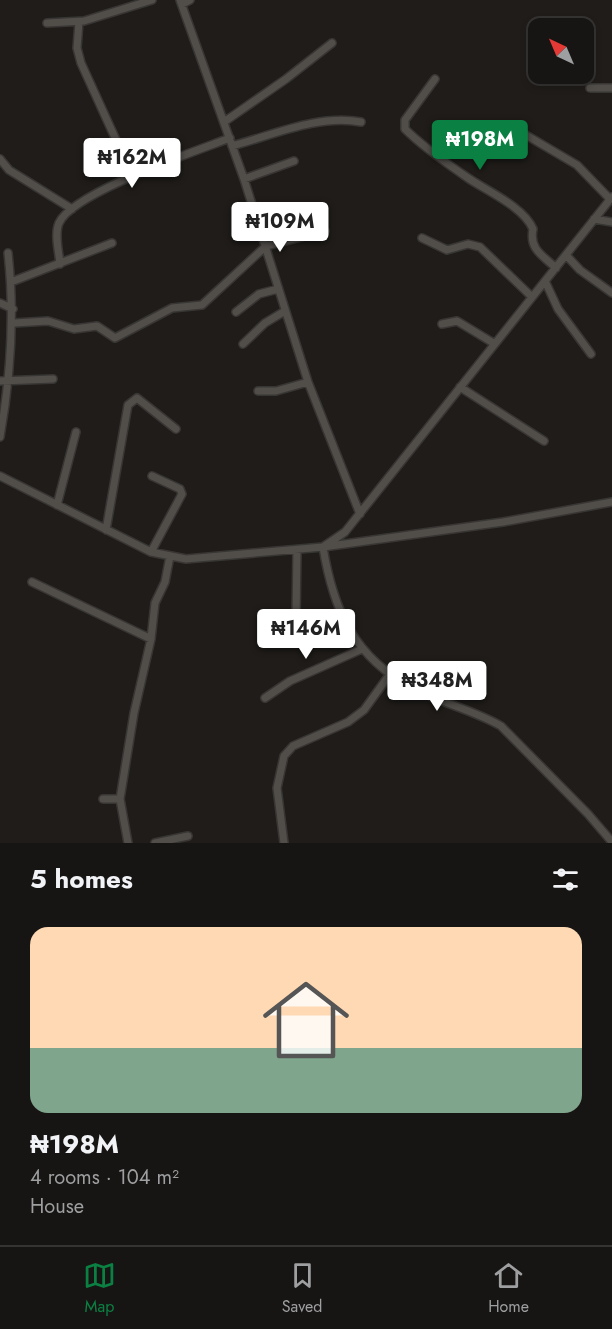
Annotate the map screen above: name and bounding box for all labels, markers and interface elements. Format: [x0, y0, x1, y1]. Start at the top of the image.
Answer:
north arrow [528, 18, 594, 84]
map controls [528, 18, 594, 84]
pin: ₦198M [438, 120, 522, 171]
text: ₦198M [446, 125, 514, 154]
pin: ₦162M [90, 138, 174, 189]
text: ₦162M [98, 143, 166, 172]
pin: ₦109M [238, 202, 322, 253]
text: ₦109M [245, 207, 315, 236]
pin: ₦146M [264, 609, 348, 660]
text: ₦146M [271, 614, 341, 643]
pin: ₦348M [395, 661, 479, 712]
text: ₦348M [401, 666, 473, 695]
text: 5 homes [30, 860, 133, 898]
icon: filters [549, 863, 582, 896]
icon: home [252, 966, 360, 1074]
text: ₦198M [30, 1125, 119, 1163]
text: 4 rooms · 104 m² [30, 1163, 179, 1192]
text: House [30, 1192, 84, 1221]
tab: Map [83, 1259, 116, 1318]
tab: Saved [282, 1259, 322, 1318]
tab: Home [488, 1259, 529, 1318]

